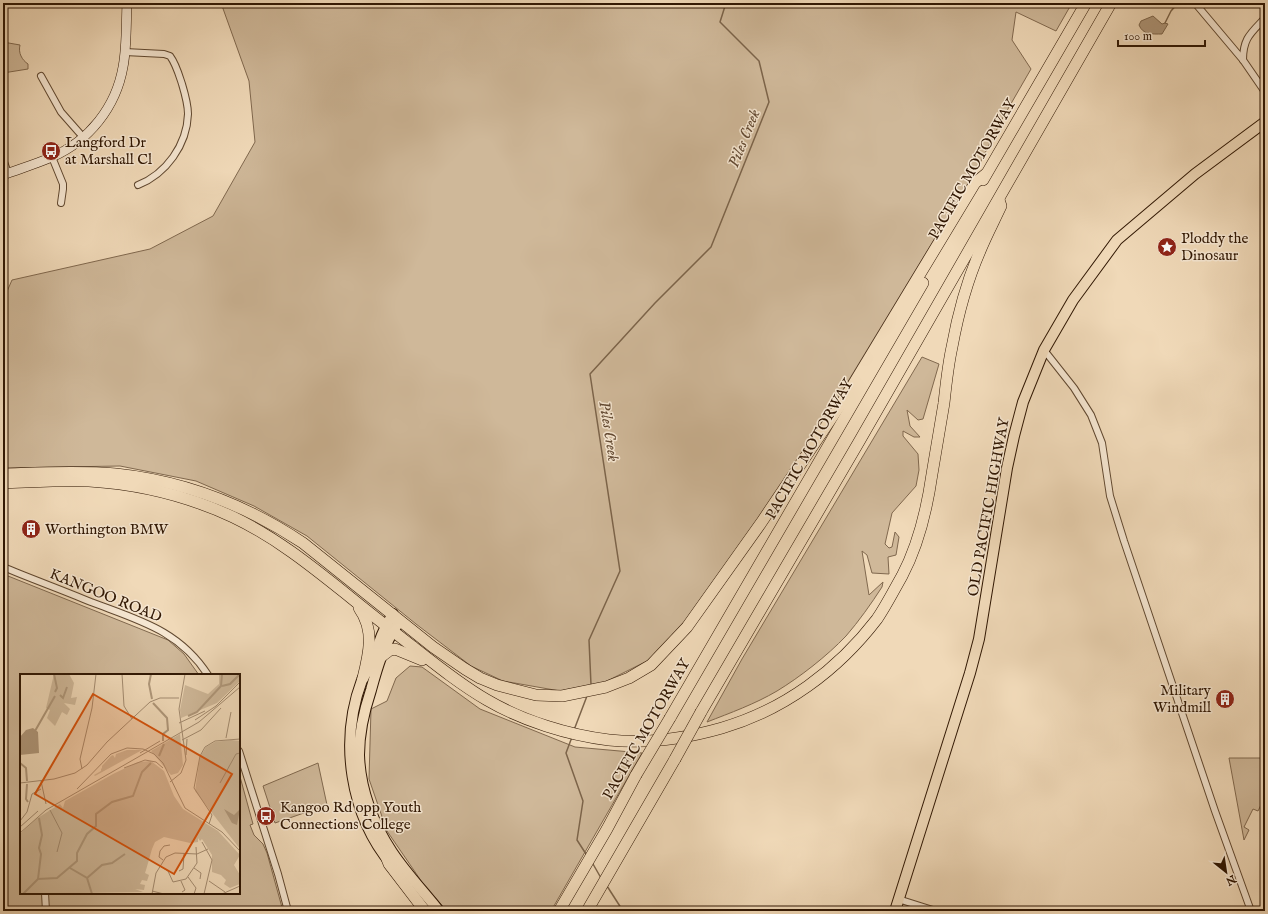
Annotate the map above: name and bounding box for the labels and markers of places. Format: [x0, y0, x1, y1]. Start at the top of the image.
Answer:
place label: Langford Dr at Marshall Cl [65, 133, 153, 169]
bus stop icon: Langford Dr at Marshall Cl [40, 140, 62, 162]
place label: Ploddy the Dinosaur [1181, 229, 1248, 265]
place icon: Ploddy the Dinosaur [1156, 236, 1178, 258]
building icon: Worthington BMW [20, 518, 42, 540]
place label: Worthington BMW [45, 520, 169, 539]
place label: Military Windmill [1153, 681, 1212, 717]
building icon: Military Windmill [1214, 688, 1236, 710]
place label: Kangoo Rd opp Youth Connections College [280, 798, 421, 834]
bus stop icon: Kangoo Rd opp Youth Connections College [255, 805, 277, 827]

